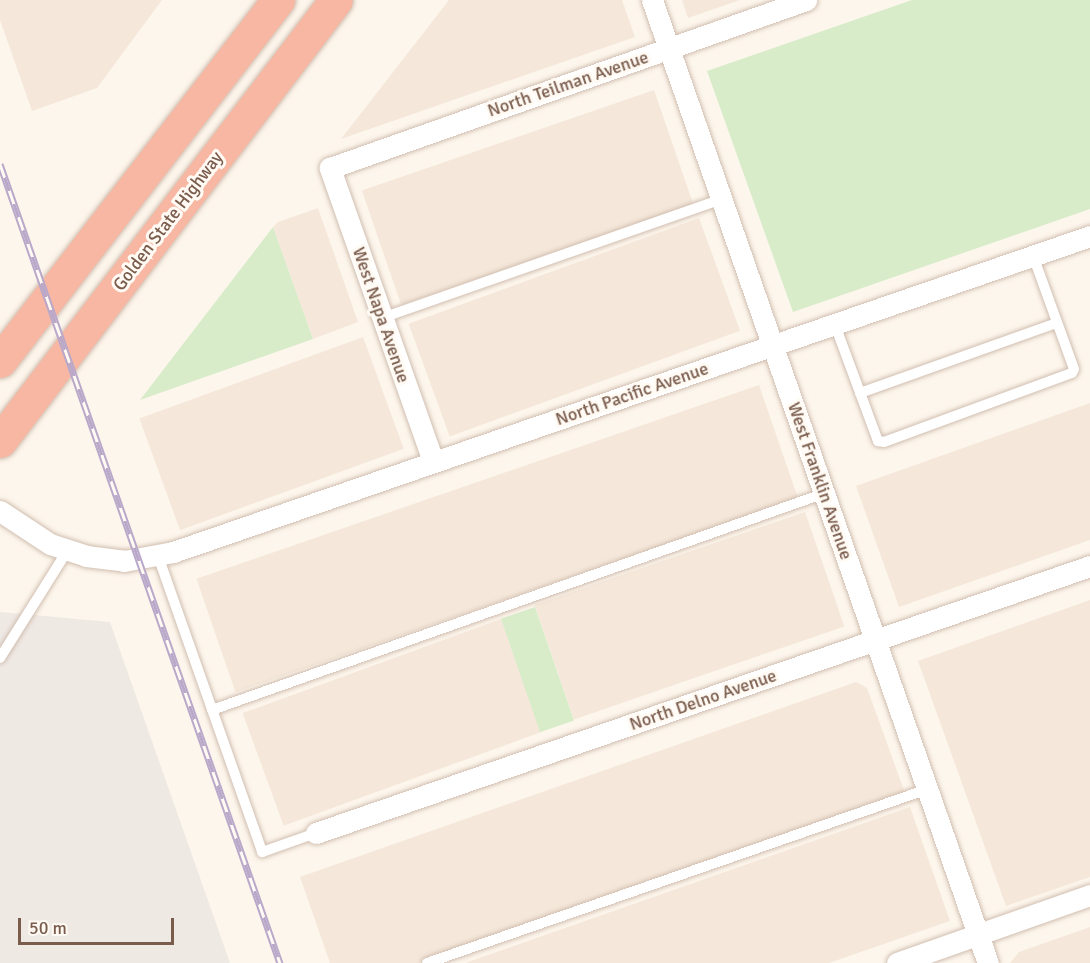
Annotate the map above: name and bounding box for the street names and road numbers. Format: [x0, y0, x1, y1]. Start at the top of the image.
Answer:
street label: North Teilman Avenue [485, 46, 651, 122]
street label: Golden State Highway [109, 147, 227, 295]
street label: West Napa Avenue [348, 244, 414, 386]
street label: North Pacific Avenue [553, 358, 711, 430]
street label: West Franklin Avenue [783, 399, 857, 563]
street label: North Delno Avenue [627, 665, 779, 735]

